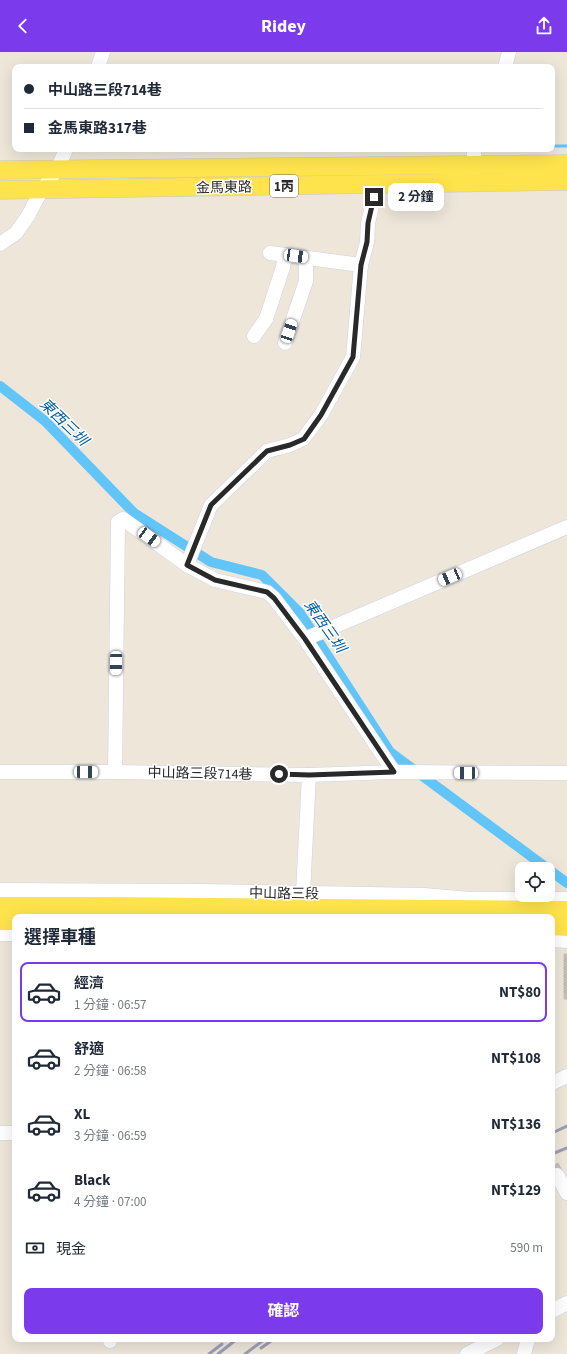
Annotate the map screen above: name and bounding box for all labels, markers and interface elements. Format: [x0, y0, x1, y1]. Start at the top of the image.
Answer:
text: Ridey [261, 14, 306, 39]
icon: back [12, 15, 34, 37]
icon: share [533, 15, 555, 37]
text: 中山路三段714巷 [48, 80, 162, 101]
text: 金馬東路317巷 [48, 118, 147, 139]
road number: 1丙 [270, 175, 298, 197]
street label: 金馬東路 [196, 178, 252, 198]
callout: 2 分鐘 [388, 183, 444, 211]
route end [365, 188, 383, 206]
text: 2 分鐘 [398, 188, 434, 206]
car [283, 248, 309, 264]
car [279, 318, 299, 344]
water label: 東西三圳 [35, 394, 94, 452]
car [136, 525, 162, 549]
car [437, 567, 463, 587]
water label: 東西三圳 [299, 596, 352, 659]
car [110, 651, 122, 675]
street label: 中山路三段714巷 [147, 763, 253, 785]
route start [270, 765, 288, 783]
car [74, 766, 98, 778]
car [454, 767, 478, 779]
map controls [515, 862, 555, 902]
button: locate [515, 862, 555, 902]
street label: 中山路三段 [249, 883, 319, 905]
text: 選擇車種 [24, 925, 96, 950]
text: 經濟 [74, 973, 104, 994]
icon: car [26, 974, 62, 1010]
text: NT$80 [499, 982, 541, 1003]
text: 1 分鐘 · 06:57 [74, 996, 147, 1014]
text: 舒適 [74, 1039, 104, 1060]
icon: car [26, 1040, 62, 1076]
text: NT$108 [491, 1048, 541, 1069]
text: 2 分鐘 · 06:58 [74, 1062, 147, 1080]
text: XL [74, 1104, 90, 1125]
icon: car [26, 1106, 62, 1142]
text: NT$136 [491, 1114, 541, 1135]
text: 3 分鐘 · 06:59 [74, 1127, 147, 1145]
text: Black [74, 1170, 111, 1191]
icon: car [26, 1172, 62, 1208]
text: NT$129 [491, 1180, 541, 1201]
text: 4 分鐘 · 07:00 [74, 1193, 147, 1211]
icon: cash [24, 1237, 46, 1259]
text: 現金 [56, 1239, 86, 1260]
text: 590 m [510, 1239, 543, 1257]
button: 確認 [24, 1288, 543, 1334]

